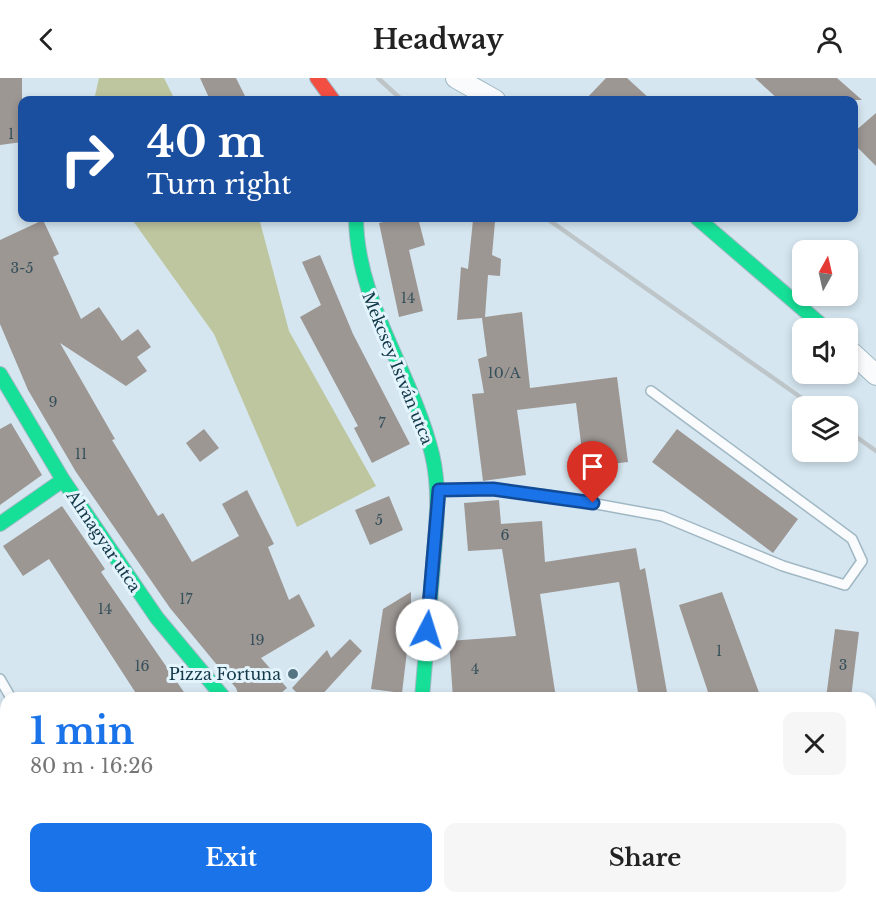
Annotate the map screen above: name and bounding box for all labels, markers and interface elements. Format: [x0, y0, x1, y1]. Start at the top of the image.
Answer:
icon: back [30, 23, 63, 56]
text: Headway [373, 23, 503, 56]
icon: person [813, 23, 846, 56]
text: 40 m [147, 116, 264, 168]
icon: right [48, 120, 126, 198]
house number: 1 [8, 125, 14, 143]
text: Turn right [147, 168, 291, 201]
north arrow [792, 240, 858, 306]
map controls [792, 240, 858, 462]
house number: 3-5 [10, 259, 34, 277]
street label: Mekcsey István utca [358, 289, 438, 447]
house number: 14 [401, 289, 415, 307]
button: sound [792, 318, 858, 384]
house number: 10/A [488, 364, 521, 382]
house number: 9 [48, 393, 58, 411]
button: layers [792, 396, 858, 462]
house number: 7 [378, 414, 386, 432]
pin [567, 441, 618, 503]
house number: 11 [75, 445, 87, 463]
icon: arrive [576, 450, 609, 483]
street label: Almagyar utca [62, 486, 145, 596]
house number: 5 [375, 511, 383, 529]
house number: 6 [500, 526, 510, 544]
house number: 17 [179, 590, 194, 608]
position arrow [395, 598, 459, 662]
house number: 14 [98, 600, 112, 618]
house number: 19 [249, 631, 265, 649]
house number: 1 [716, 642, 722, 660]
house number: 3 [839, 656, 847, 674]
house number: 16 [134, 657, 150, 675]
house number: 4 [471, 660, 479, 678]
place label: Pizza Fortuna [169, 664, 281, 684]
marker: Pizza Fortuna [286, 667, 300, 681]
text: 1 min [30, 709, 134, 754]
button: close [783, 712, 846, 775]
text: 80 m · 16:26 [30, 754, 153, 778]
button: Exit [30, 823, 432, 892]
button: Share [444, 823, 846, 892]

